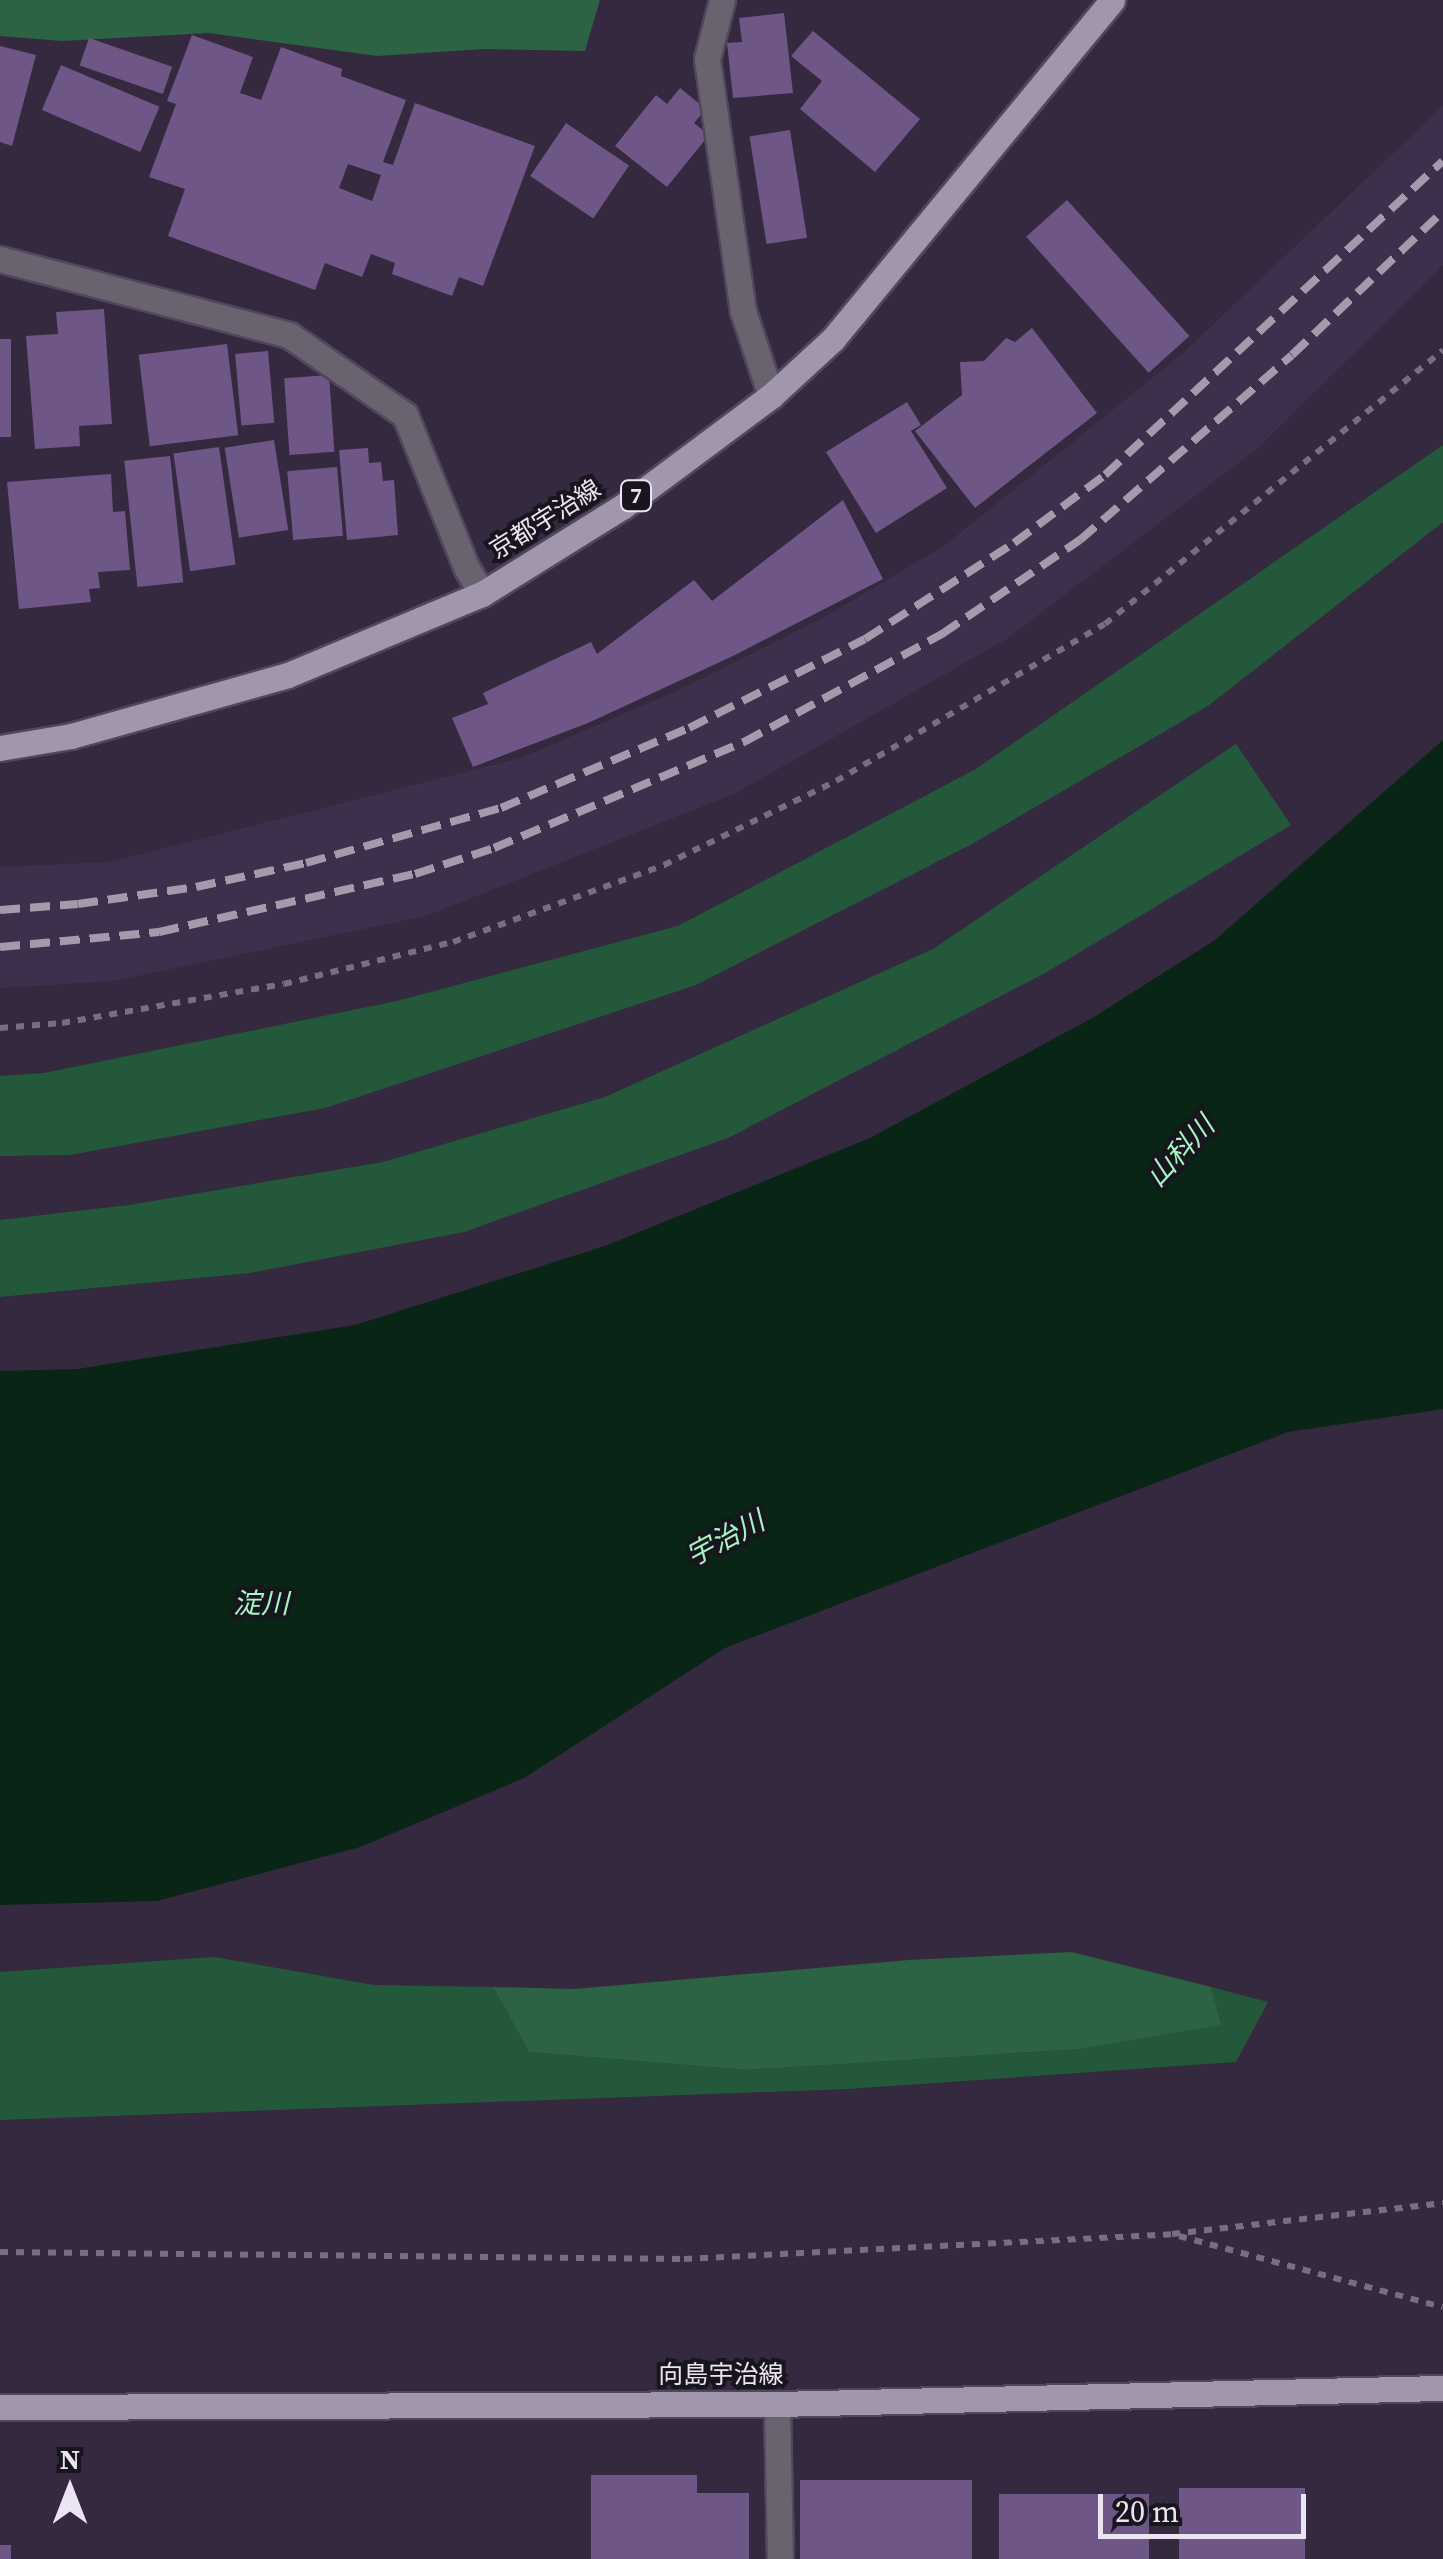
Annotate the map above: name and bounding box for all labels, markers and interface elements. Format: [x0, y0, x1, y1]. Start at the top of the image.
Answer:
street label: 京都宇治線 [484, 473, 606, 565]
road number: 7 [618, 479, 654, 513]
water label: 山科川 [1139, 1109, 1221, 1193]
water label: 宇治川 [680, 1503, 770, 1573]
water label: 淀川 [233, 1586, 289, 1620]
street label: 向島宇治線 [659, 2359, 783, 2389]
north arrow [20, 2439, 120, 2539]
text: N [60, 2440, 80, 2478]
scale bar [1103, 2474, 1310, 2536]
text: 20 m [1115, 2491, 1179, 2532]

